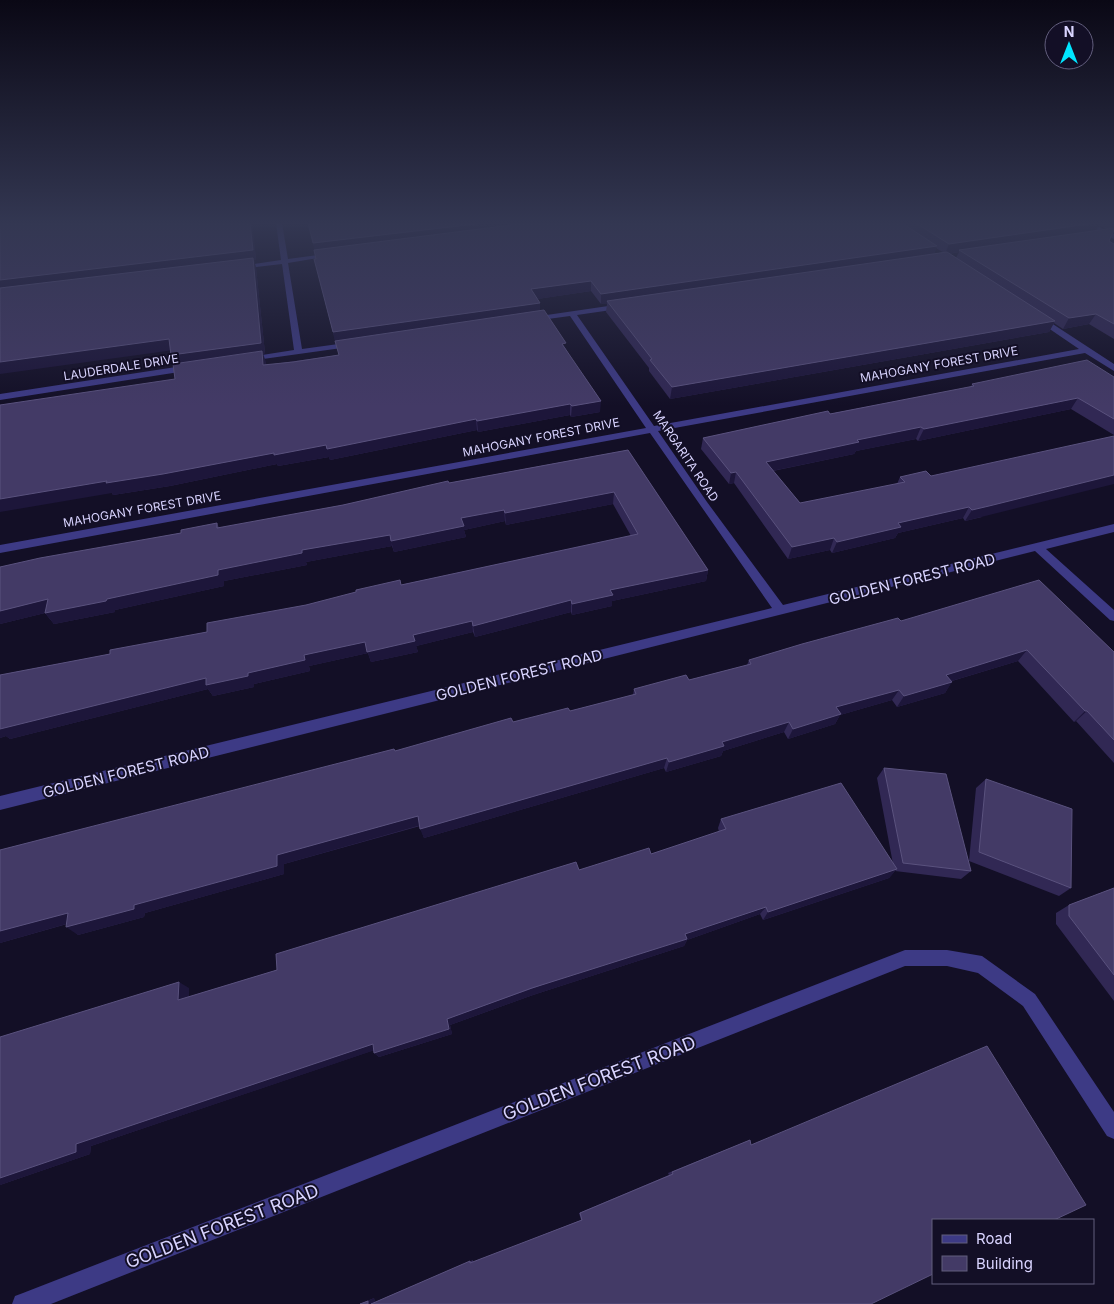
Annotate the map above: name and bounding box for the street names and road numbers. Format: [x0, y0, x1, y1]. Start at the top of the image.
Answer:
street label: MAHOGANY FOREST DRIVE [859, 343, 1019, 385]
street label: LAUDERDALE DRIVE [62, 350, 180, 384]
street label: MARGARITA ROAD [650, 408, 722, 504]
street label: MAHOGANY FOREST DRIVE [461, 414, 621, 460]
street label: MAHOGANY FOREST DRIVE [62, 488, 222, 530]
street label: GOLDEN FOREST ROAD [827, 549, 997, 609]
street label: GOLDEN FOREST ROAD [434, 645, 604, 705]
street label: GOLDEN FOREST ROAD [41, 742, 211, 802]
street label: GOLDEN FOREST ROAD [500, 1031, 698, 1125]
street label: GOLDEN FOREST ROAD [123, 1179, 321, 1273]

